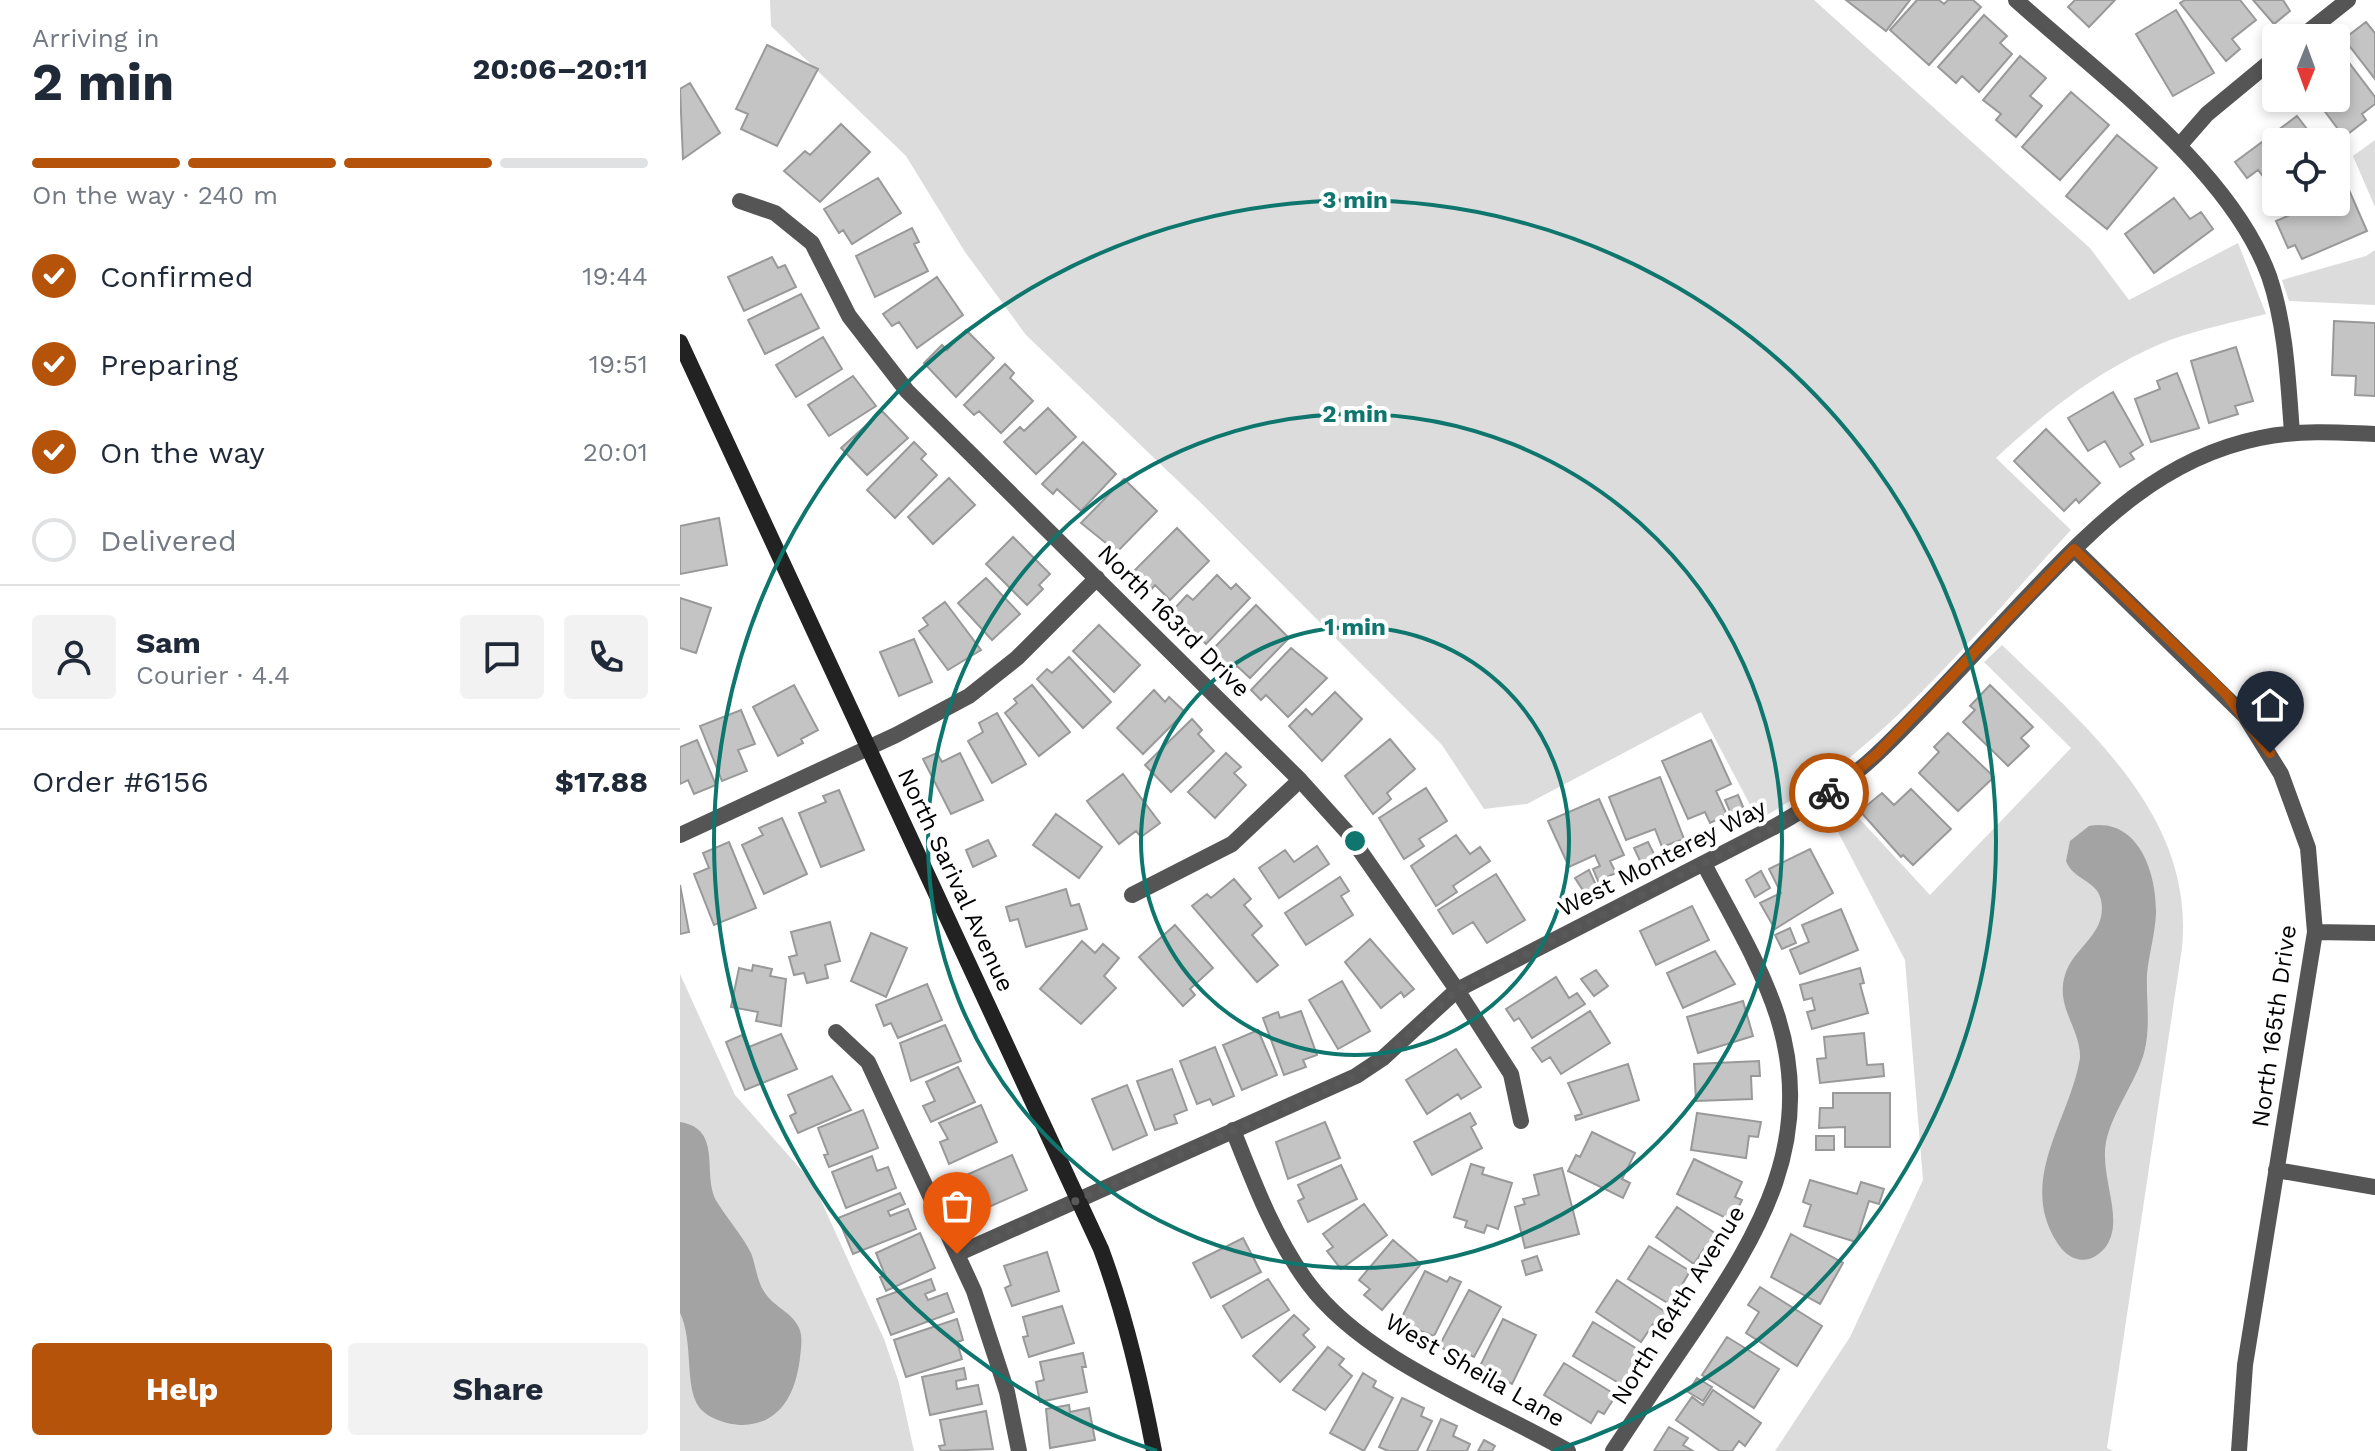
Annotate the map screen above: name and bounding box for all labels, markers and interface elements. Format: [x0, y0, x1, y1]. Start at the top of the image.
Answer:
text: Arriving in [32, 23, 160, 53]
north arrow [2262, 24, 2350, 112]
map controls [2262, 24, 2350, 216]
text: 20:06–20:11 [472, 51, 648, 86]
text: 2 min [32, 52, 174, 113]
button: locate [2262, 128, 2350, 216]
text: On the way · 240 m [32, 180, 278, 210]
text: 3 min [1322, 186, 1388, 214]
icon: check [32, 254, 76, 298]
text: Confirmed [100, 259, 254, 294]
text: 19:44 [582, 261, 648, 291]
icon: check [32, 342, 76, 386]
text: Preparing [100, 347, 238, 382]
text: 19:51 [589, 349, 648, 379]
text: 2 min [1322, 400, 1388, 428]
icon: check [32, 430, 76, 474]
text: On the way [100, 435, 265, 470]
text: 20:01 [583, 437, 648, 467]
text: Delivered [100, 523, 237, 558]
street label: North 163rd Drive [1092, 539, 1256, 703]
text: 1 min [1324, 613, 1386, 641]
button: person [32, 615, 116, 699]
button: chat [460, 615, 544, 699]
button: phone [564, 615, 648, 699]
text: Sam [136, 625, 201, 660]
text: Courier · 4.4 [136, 660, 290, 690]
pin [2236, 671, 2304, 753]
icon: home [2248, 683, 2292, 727]
courier [1789, 753, 1869, 833]
text: Order #6156 [32, 764, 209, 799]
text: $17.88 [555, 764, 648, 799]
street label: North Sarival Avenue [892, 764, 1020, 996]
icon: bike [1807, 771, 1851, 815]
street label: West Monterey Way [1553, 793, 1771, 923]
centre of rings [1341, 827, 1369, 855]
street label: North 165th Drive [2246, 923, 2302, 1129]
pin [923, 1172, 991, 1254]
icon: bag [935, 1184, 979, 1228]
street label: North 164th Avenue [1605, 1200, 1751, 1410]
street label: West Sheila Lane [1380, 1307, 1570, 1433]
button: Help [32, 1343, 332, 1435]
button: Share [348, 1343, 648, 1435]

